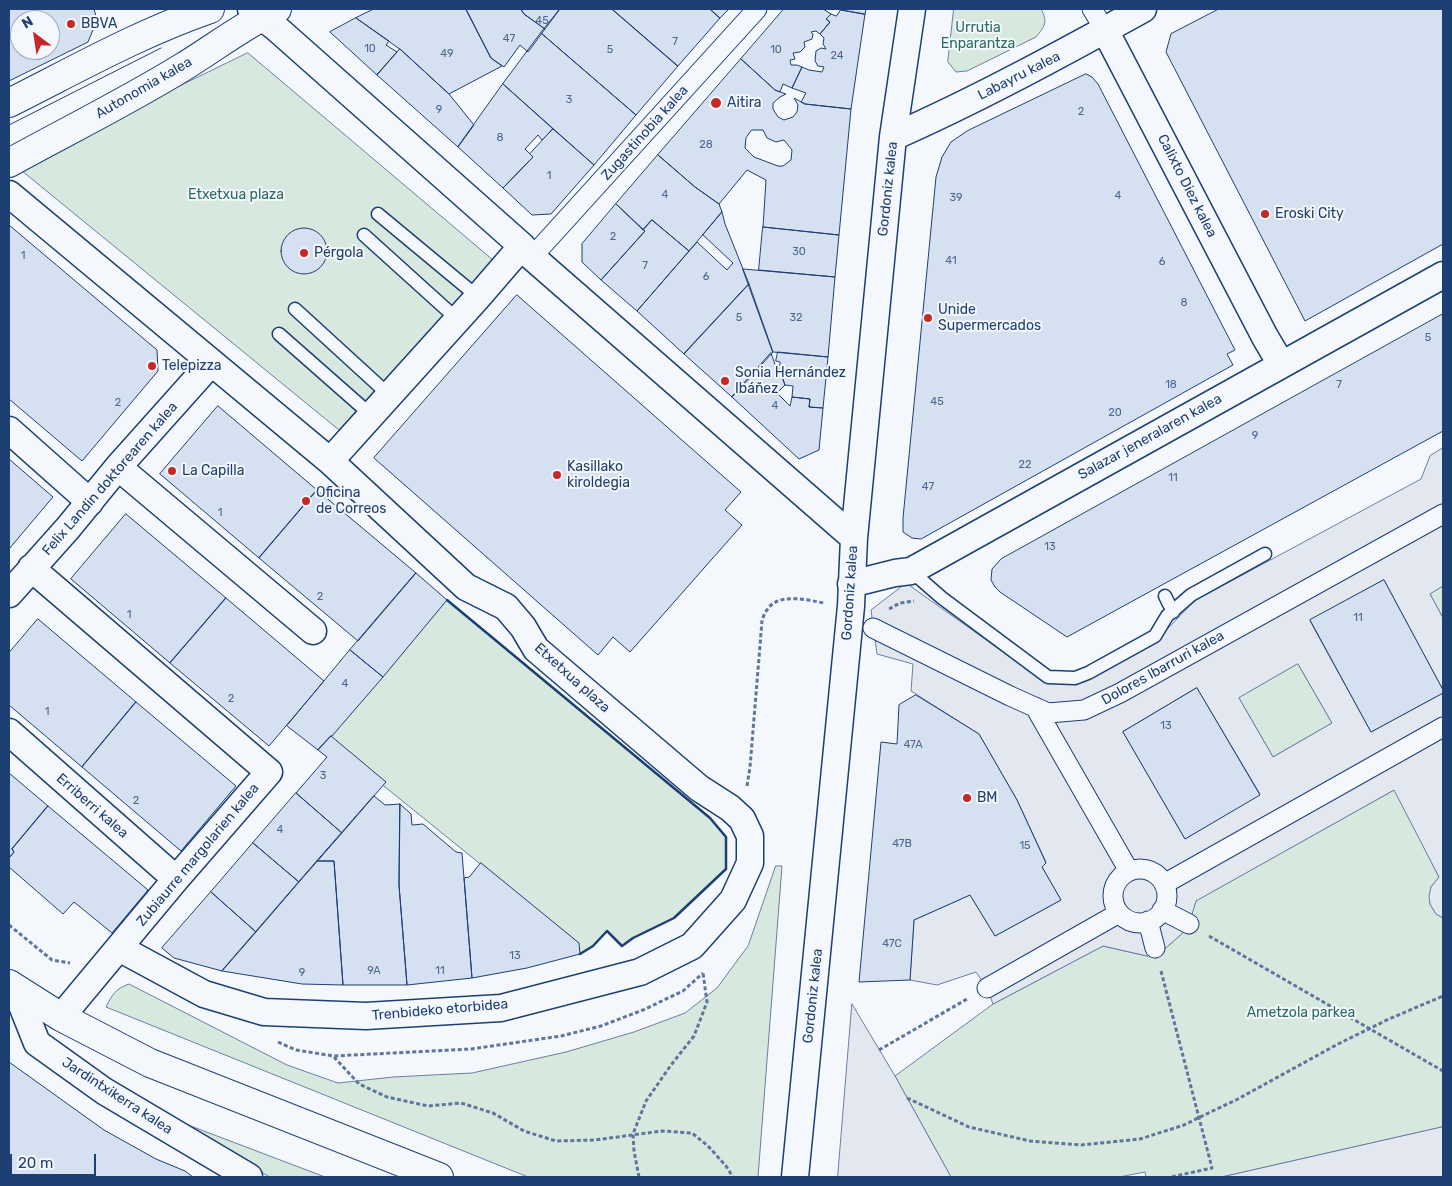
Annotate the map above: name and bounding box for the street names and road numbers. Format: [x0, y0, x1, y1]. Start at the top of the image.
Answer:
street label: Labayru kalea [975, 48, 1063, 104]
street label: Autonomia kalea [93, 54, 195, 122]
street label: Zugastinobia kalea [598, 82, 692, 184]
street label: Calixto Diez kalea [1154, 132, 1220, 240]
street label: Gordoniz kalea [875, 141, 901, 237]
street label: Salazar jeneralaren kalea [1075, 390, 1225, 484]
street label: Felix Landin doktorearen kalea [39, 399, 181, 559]
street label: Gordoniz kalea [838, 545, 862, 641]
street label: Dolores Ibarruri kalea [1099, 627, 1227, 709]
street label: Etxetxua plaza [531, 640, 613, 716]
street label: Erriberri kalea [53, 770, 131, 842]
street label: Zubiaurre margolarien kalea [133, 780, 263, 930]
street label: Gordoniz kalea [800, 948, 826, 1044]
street label: Trenbideko etorbidea [371, 996, 509, 1024]
street label: Jardintxikerra kalea [59, 1054, 175, 1138]

